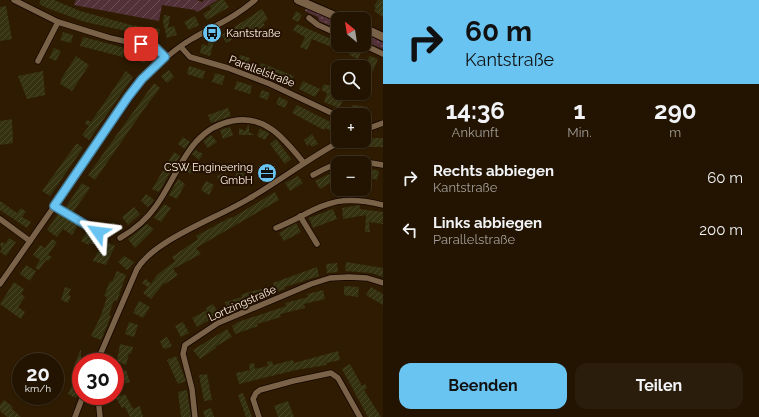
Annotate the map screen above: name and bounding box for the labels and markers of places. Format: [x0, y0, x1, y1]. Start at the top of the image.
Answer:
bus stop icon: Kantstraße [201, 22, 223, 44]
pin [124, 27, 158, 61]
place label: Kantstraße [226, 27, 281, 40]
place label: CSW Engineering GmbH [164, 161, 253, 187]
office icon: CSW Engineering GmbH [256, 162, 278, 184]

